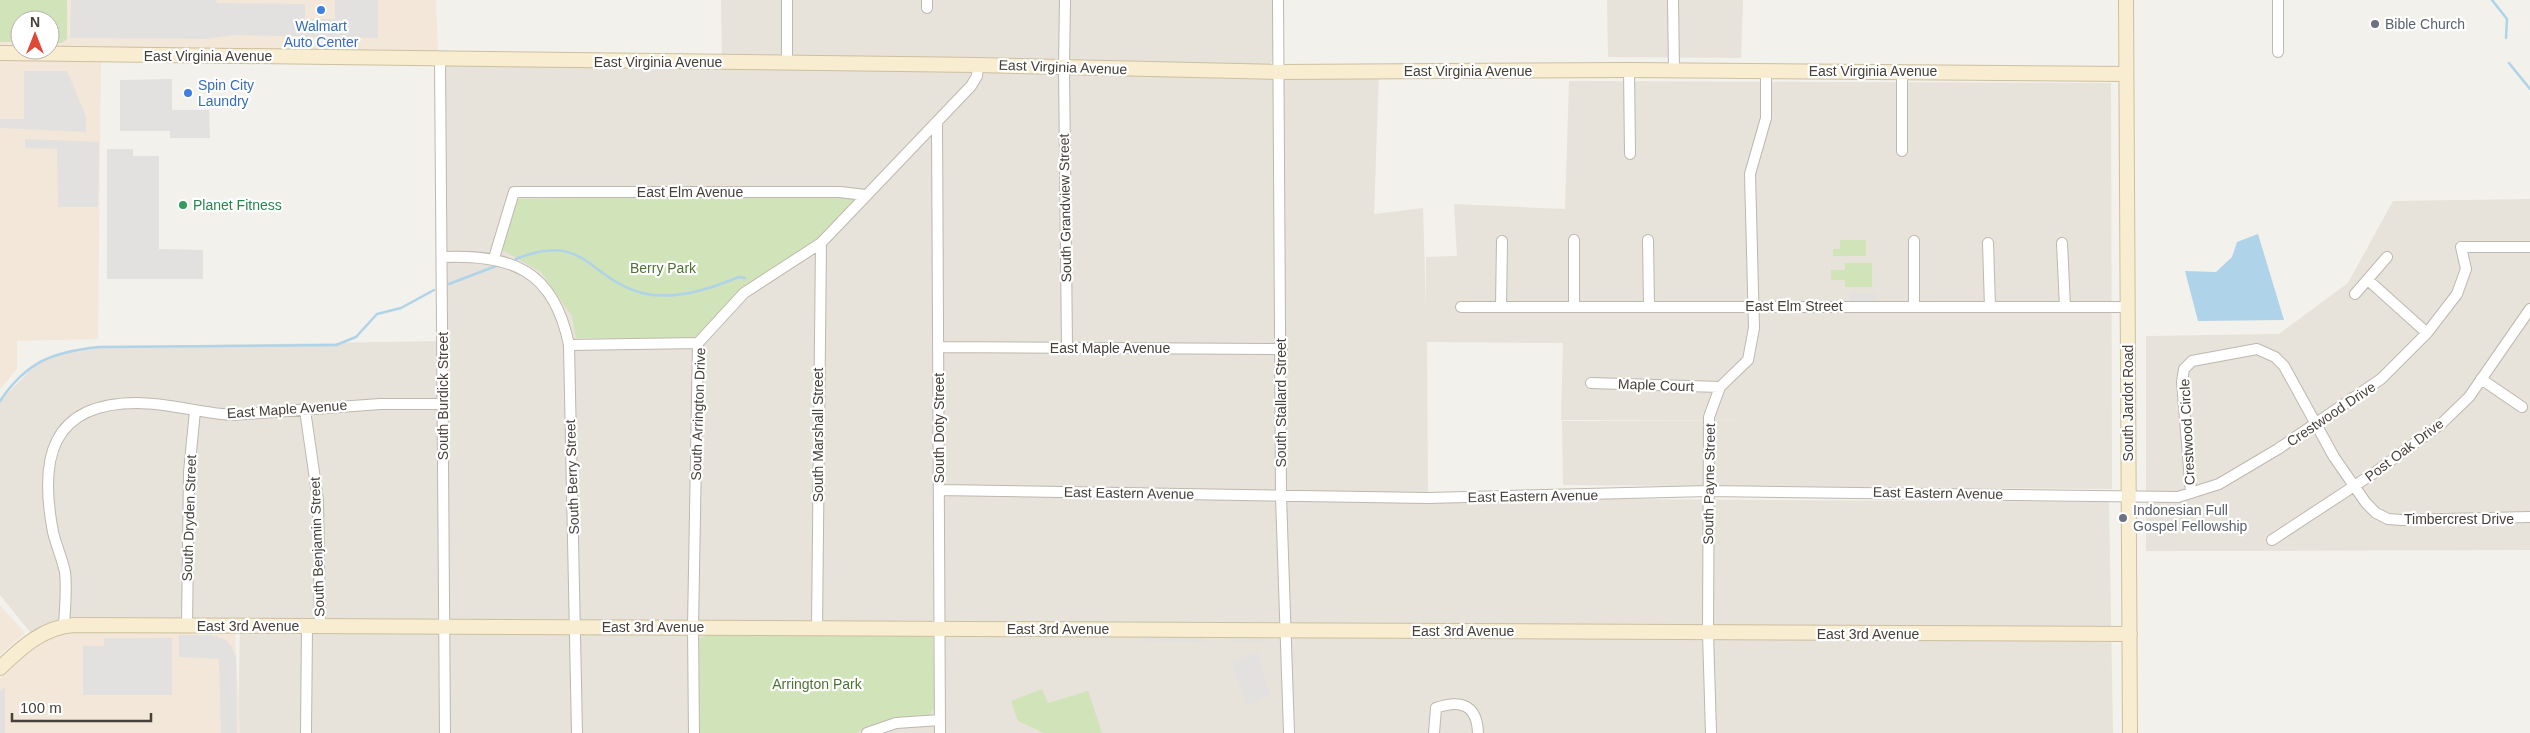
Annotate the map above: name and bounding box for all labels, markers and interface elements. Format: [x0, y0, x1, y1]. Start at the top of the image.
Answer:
marker: Walmart Auto Center [315, 4, 327, 16]
north arrow [10, 10, 60, 60]
text: N [30, 14, 40, 30]
place label: Bible Church [2385, 16, 2465, 32]
place label: Walmart Auto Center [284, 18, 359, 50]
marker: Bible Church [2369, 18, 2381, 30]
street label: East Virginia Avenue [144, 48, 273, 64]
street label: East Virginia Avenue [594, 54, 723, 70]
street label: East Virginia Avenue [998, 57, 1128, 77]
street label: East Virginia Avenue [1404, 63, 1533, 79]
street label: East Virginia Avenue [1809, 63, 1938, 79]
place label: Spin City Laundry [198, 77, 254, 109]
marker: Spin City Laundry [182, 87, 194, 99]
street label: South Grandview Street [1056, 133, 1074, 282]
street label: East Elm Avenue [637, 184, 743, 200]
place label: Planet Fitness [193, 197, 282, 213]
marker: Planet Fitness [177, 199, 189, 211]
park label: Berry Park [630, 260, 697, 276]
street label: East Elm Street [1745, 298, 1843, 314]
street label: South Burdick Street [435, 332, 451, 460]
street label: South Stallard Street [1273, 338, 1289, 468]
street label: East Maple Avenue [1050, 340, 1170, 356]
street label: South Jardot Road [2120, 345, 2136, 461]
street label: South Arrington Drive [688, 347, 708, 481]
street label: South Marshall Street [810, 368, 826, 502]
street label: South Doty Street [931, 373, 947, 483]
street label: Maple Court [1618, 376, 1694, 394]
street label: Crestwood Circle [2176, 378, 2198, 486]
street label: Crestwood Drive [2284, 378, 2379, 450]
street label: East Maple Avenue [226, 397, 348, 421]
street label: Post Oak Drive [2362, 415, 2447, 485]
street label: South Berry Street [562, 419, 582, 535]
street label: South Payne Street [1700, 423, 1718, 545]
street label: South Dryden Street [179, 454, 199, 582]
street label: South Benjamin Street [307, 477, 327, 617]
street label: East Eastern Avenue [1064, 484, 1195, 502]
street label: East Eastern Avenue [1873, 484, 2004, 502]
street label: East Eastern Avenue [1468, 487, 1599, 505]
place label: Indonesian Full Gospel Fellowship [2133, 502, 2248, 534]
street label: Timbercrest Drive [2404, 511, 2514, 527]
marker: Indonesian Full Gospel Fellowship [2117, 512, 2129, 524]
street label: East 3rd Avenue [197, 618, 299, 634]
street label: East 3rd Avenue [602, 619, 704, 635]
street label: East 3rd Avenue [1007, 621, 1109, 637]
street label: East 3rd Avenue [1412, 623, 1514, 639]
street label: East 3rd Avenue [1817, 626, 1919, 642]
park label: Arrington Park [772, 676, 863, 692]
scale bar [12, 690, 151, 722]
text: 100 m [20, 699, 62, 716]

